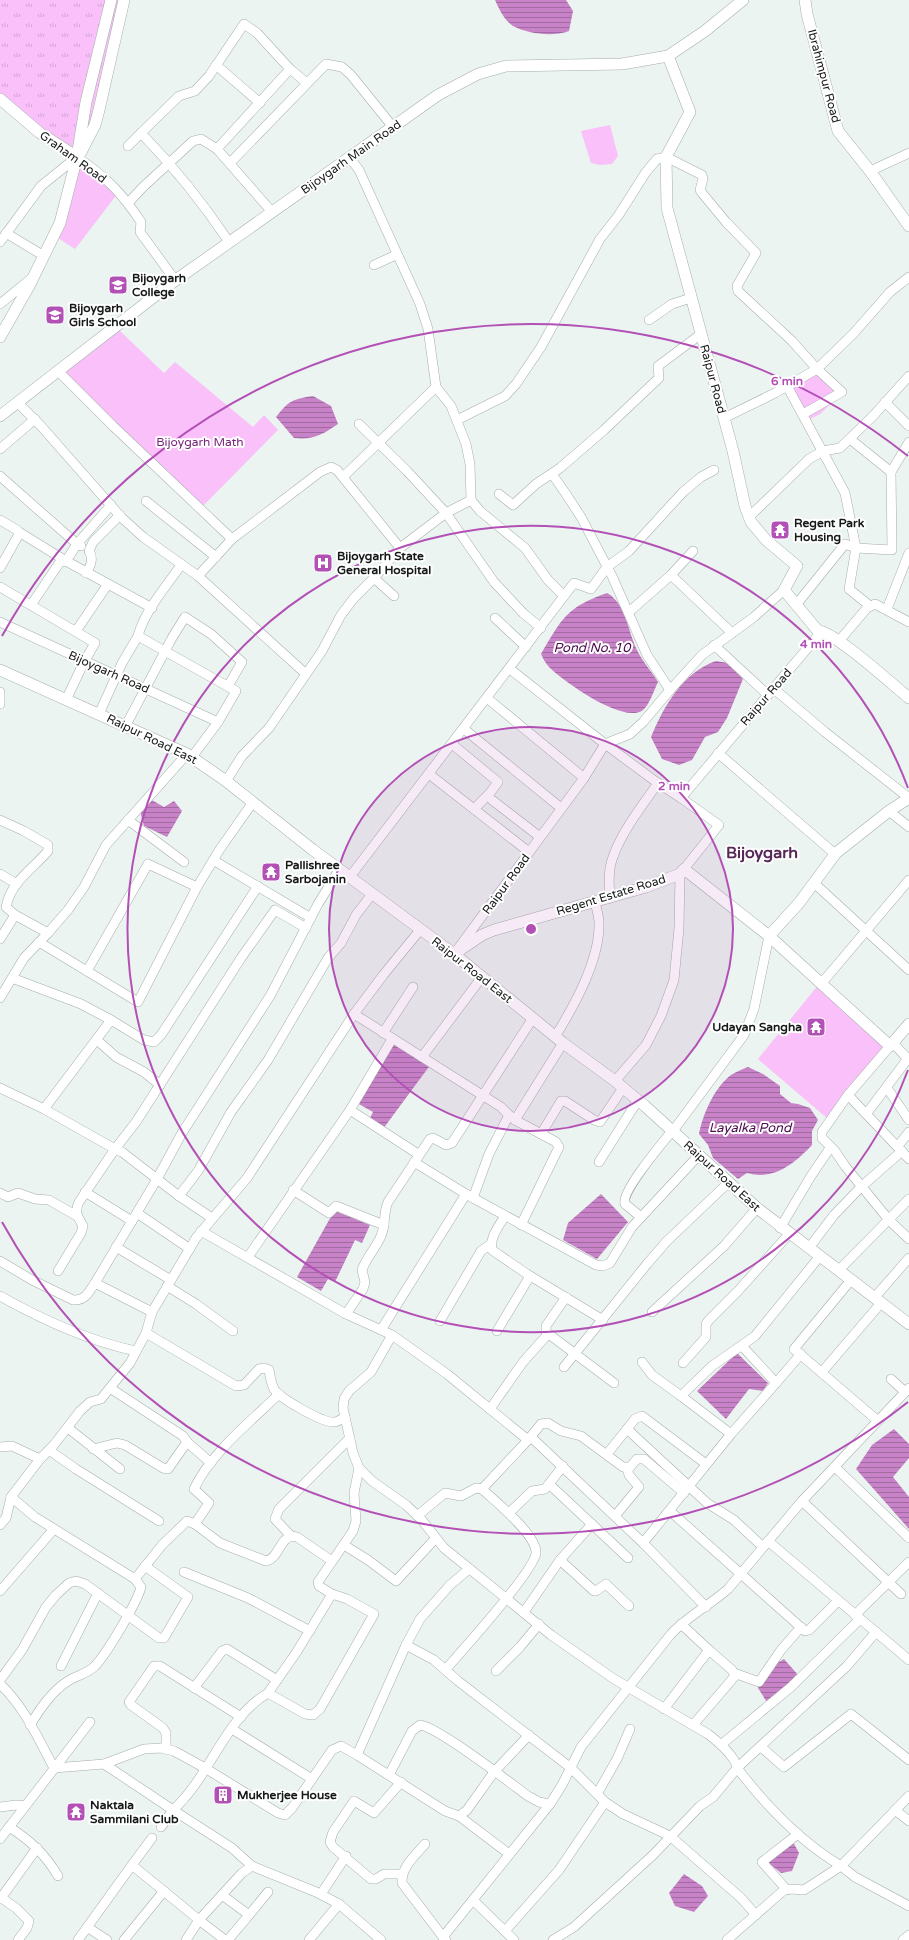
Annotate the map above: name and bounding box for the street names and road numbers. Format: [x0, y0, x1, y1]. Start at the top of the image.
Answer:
street label: Ibrahimpur Road [805, 28, 843, 124]
street label: Bijoygarh Main Road [298, 117, 404, 197]
street label: Graham Road [37, 128, 109, 186]
street label: Raipur Road [697, 343, 729, 415]
street label: Bijoygarh Road [66, 648, 152, 696]
street label: Raipur Road [737, 666, 795, 728]
street label: Raipur Road East [105, 711, 200, 767]
street label: Raipur Road [479, 851, 533, 917]
street label: Regent Estate Road [555, 872, 667, 918]
street label: Raipur Road East [429, 934, 516, 1006]
street label: Raipur Road East [681, 1138, 764, 1215]

